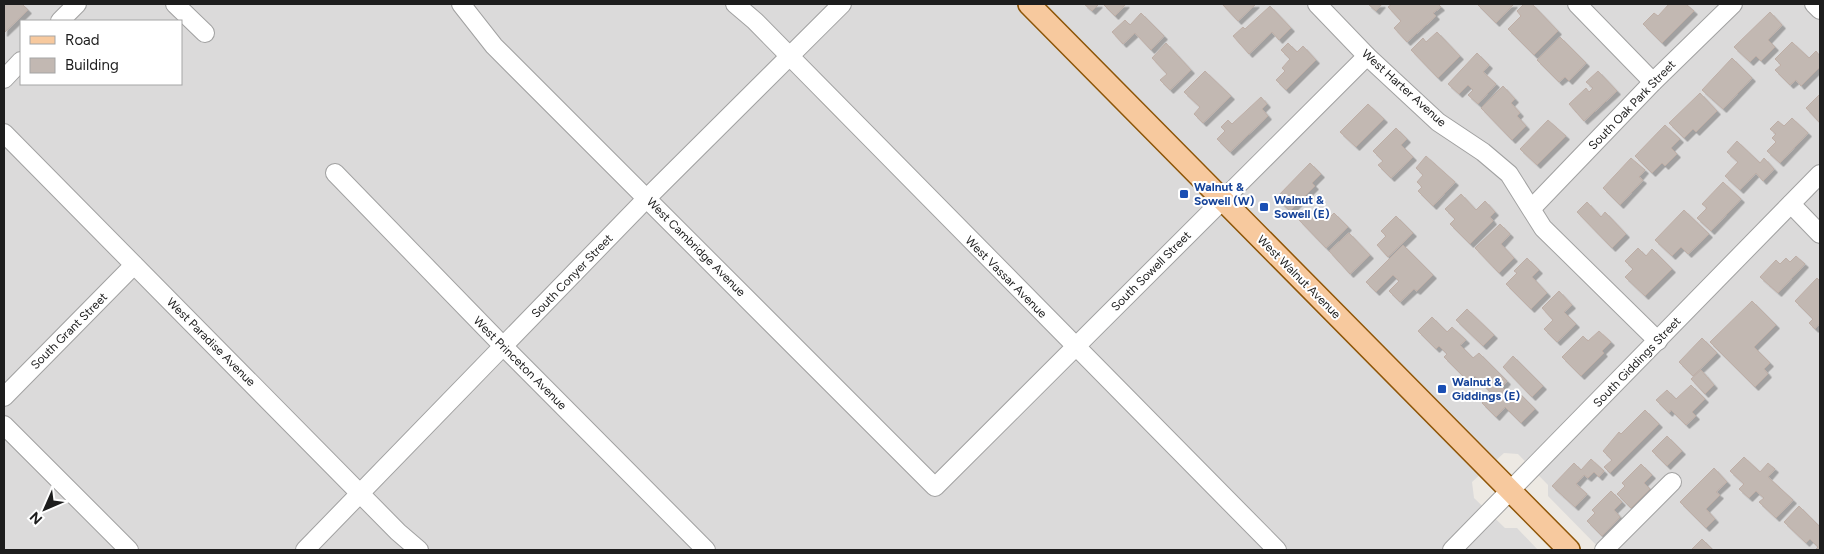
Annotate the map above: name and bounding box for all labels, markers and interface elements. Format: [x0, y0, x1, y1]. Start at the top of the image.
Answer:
legend [20, 20, 182, 85]
text: Road [65, 31, 100, 49]
street label: West Harter Avenue [1359, 46, 1449, 130]
text: Building [65, 56, 119, 74]
street label: South Oak Park Street [1586, 57, 1679, 153]
place label: Walnut & Sowell (W) [1194, 180, 1255, 208]
marker: Walnut & Sowell (W) [1178, 188, 1190, 200]
place label: Walnut & Sowell (E) [1274, 193, 1330, 221]
street label: West Cambridge Avenue [644, 195, 749, 300]
marker: Walnut & Sowell (E) [1258, 201, 1270, 213]
street label: South Sowell Street [1108, 228, 1194, 314]
street label: South Conyer Street [528, 231, 616, 321]
street label: West Walnut Avenue [1254, 232, 1344, 322]
street label: West Vassar Avenue [962, 233, 1050, 321]
street label: South Grant Street [28, 290, 110, 372]
street label: West Paradise Avenue [164, 295, 258, 389]
street label: West Princeton Avenue [471, 314, 570, 413]
street label: South Giddings Street [1590, 314, 1684, 410]
place label: Walnut & Giddings (E) [1452, 375, 1521, 403]
marker: Walnut & Giddings (E) [1436, 383, 1448, 395]
north arrow [20, 484, 70, 534]
text: N [26, 508, 46, 528]

